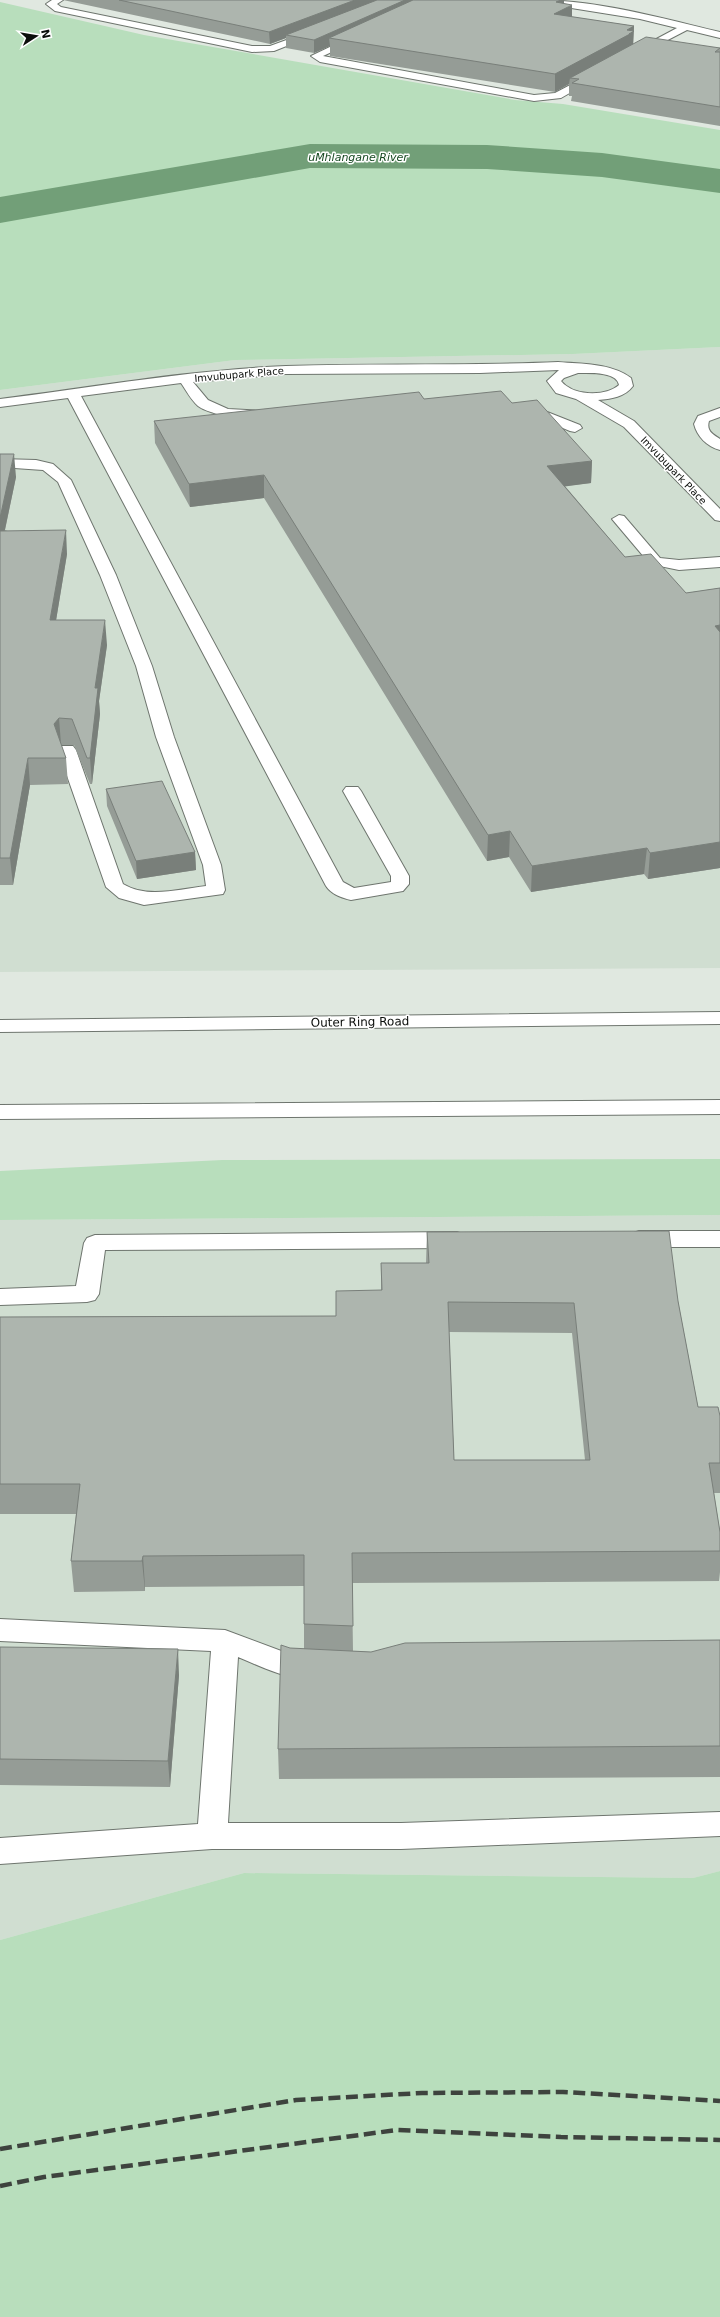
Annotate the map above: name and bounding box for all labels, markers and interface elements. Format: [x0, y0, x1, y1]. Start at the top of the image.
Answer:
north arrow [16, 16, 56, 56]
text: N [38, 28, 53, 40]
water label: uMhlangane River [308, 151, 409, 164]
street label: Imvubupark Place [194, 365, 284, 384]
street label: Imvubupark Place [639, 434, 709, 506]
street label: Outer Ring Road [311, 1014, 409, 1030]

